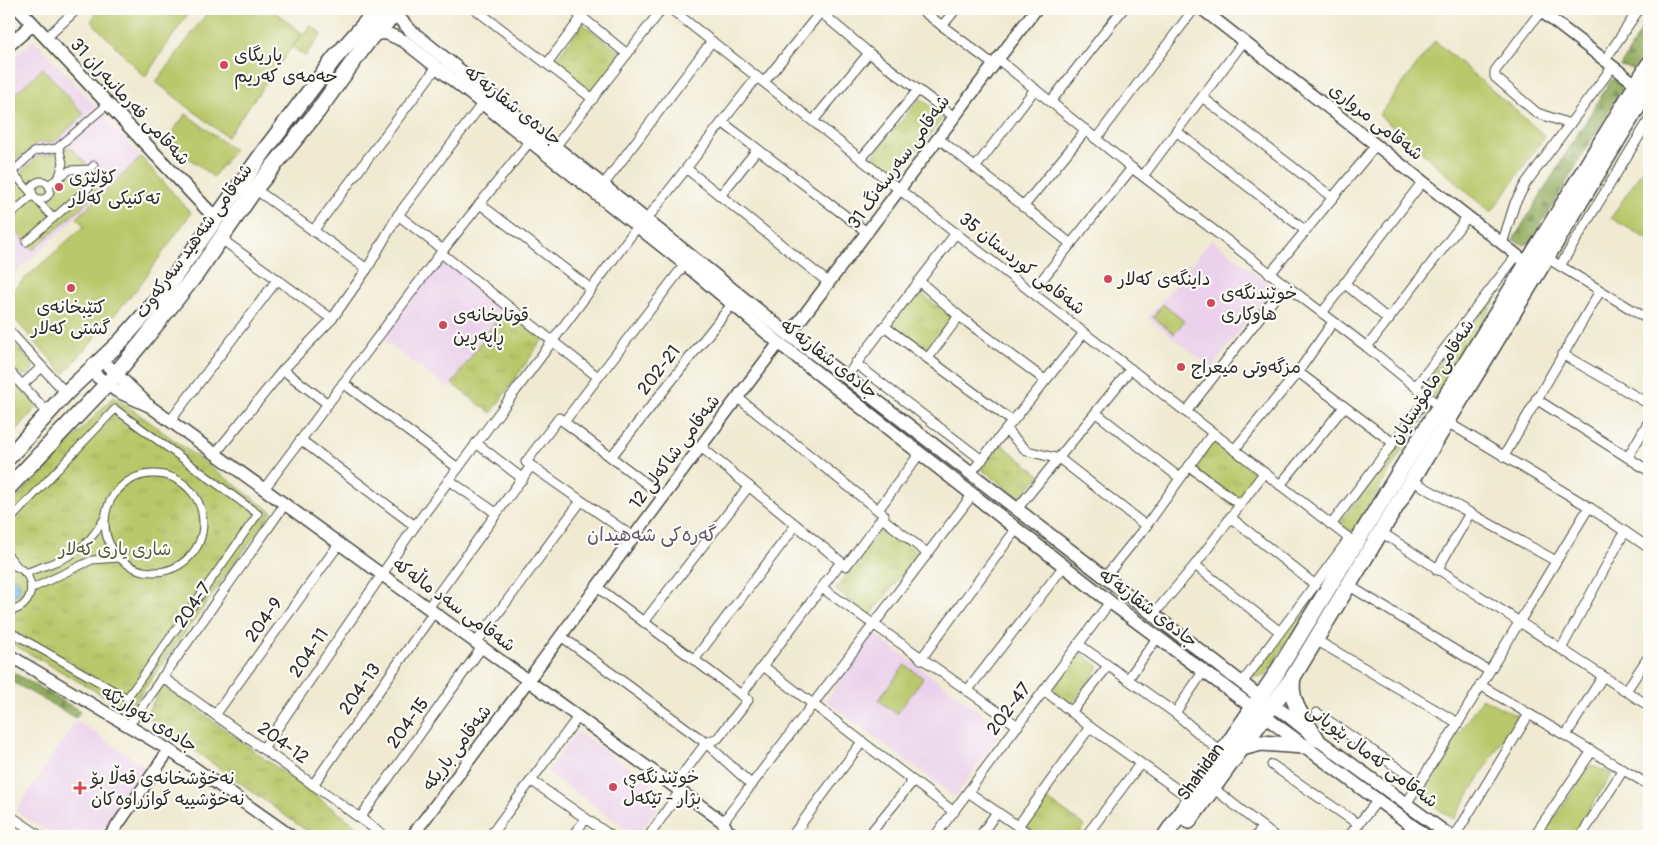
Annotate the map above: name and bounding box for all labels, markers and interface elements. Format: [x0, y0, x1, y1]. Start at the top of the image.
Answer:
street label: شەقامی فەرمانبەران 31 [65, 33, 195, 171]
place label: یاریگای ‌حەمەی کەریم [234, 44, 338, 90]
marker: یاریگای ‌حەمەی کەریم [218, 59, 230, 71]
street label: جادەی شقارتەکە [460, 61, 566, 151]
street label: شەقامی مرواری [1324, 78, 1428, 166]
street label: شەقامی سەرسەنگ 31 [843, 91, 955, 233]
street label: شەقامی شەهید سەرکەوت [130, 159, 258, 323]
place label: کۆلێژی تەکنیکی کەلار [67, 166, 161, 210]
marker: کۆلێژی تەکنیکی کەلار [53, 181, 65, 193]
street label: شەقامی کوردستان 35 [954, 208, 1090, 320]
place label: داینگەی کەلار [1116, 268, 1210, 291]
marker: داینگەی کەلار [1102, 273, 1114, 285]
marker: کتێبخانەی گشتی کەلار [65, 282, 77, 294]
place label: خوێندنگەی هاوکاری [1221, 282, 1297, 326]
place label: کتێبخانەی گشتی کەلار [29, 296, 111, 340]
marker: خوێندنگەی هاوکاری [1205, 297, 1217, 309]
place label: قوتابخانەی ڕاپەڕین [453, 304, 529, 351]
street label: جادەی شقارتەکە [776, 314, 882, 404]
street label: شەقامی مامۆستایان [1384, 315, 1480, 449]
marker: قوتابخانەی ڕاپەڕین [437, 319, 449, 331]
street label: 202-21 [632, 340, 686, 400]
place label: مزگەوتی میعراج [1191, 356, 1301, 379]
marker: مزگەوتی میعراج [1175, 361, 1187, 373]
street label: شەقامی شاکەلی 12 [624, 390, 726, 514]
district label: گەرەکی شەهیدان [587, 523, 717, 547]
park label: شاری یاری کەلار [57, 538, 171, 561]
street label: شەقامی سەد ماڵەکە [388, 551, 521, 657]
street label: جادەی شقارتەکە [1094, 563, 1202, 653]
street label: 204-7 [169, 578, 217, 632]
street label: 204-9 [240, 593, 288, 647]
street label: 204-11 [284, 624, 334, 682]
street label: 204-13 [334, 659, 386, 719]
street label: 202-47 [982, 678, 1037, 740]
street label: جادەی تەوارێکە [97, 680, 201, 758]
street label: 204-15 [382, 693, 434, 753]
street label: شەقامی کەمال بێویانی [1301, 699, 1443, 813]
street label: شەقامی باریکە [417, 700, 497, 796]
street label: 204-12 [253, 717, 313, 769]
street label: Shahidan [1172, 739, 1230, 805]
place label: نەخۆشخانەی قەڵا بۆ نەخۆشییە گوازراوەکان [89, 765, 245, 811]
place label: خوێندنگەی بژار - تێکەڵ [623, 766, 701, 810]
marker: نەخۆشخانەی قەڵا بۆ نەخۆشییە گوازراوەکان [73, 781, 87, 795]
marker: خوێندنگەی بژار - تێکەڵ [607, 781, 619, 793]

